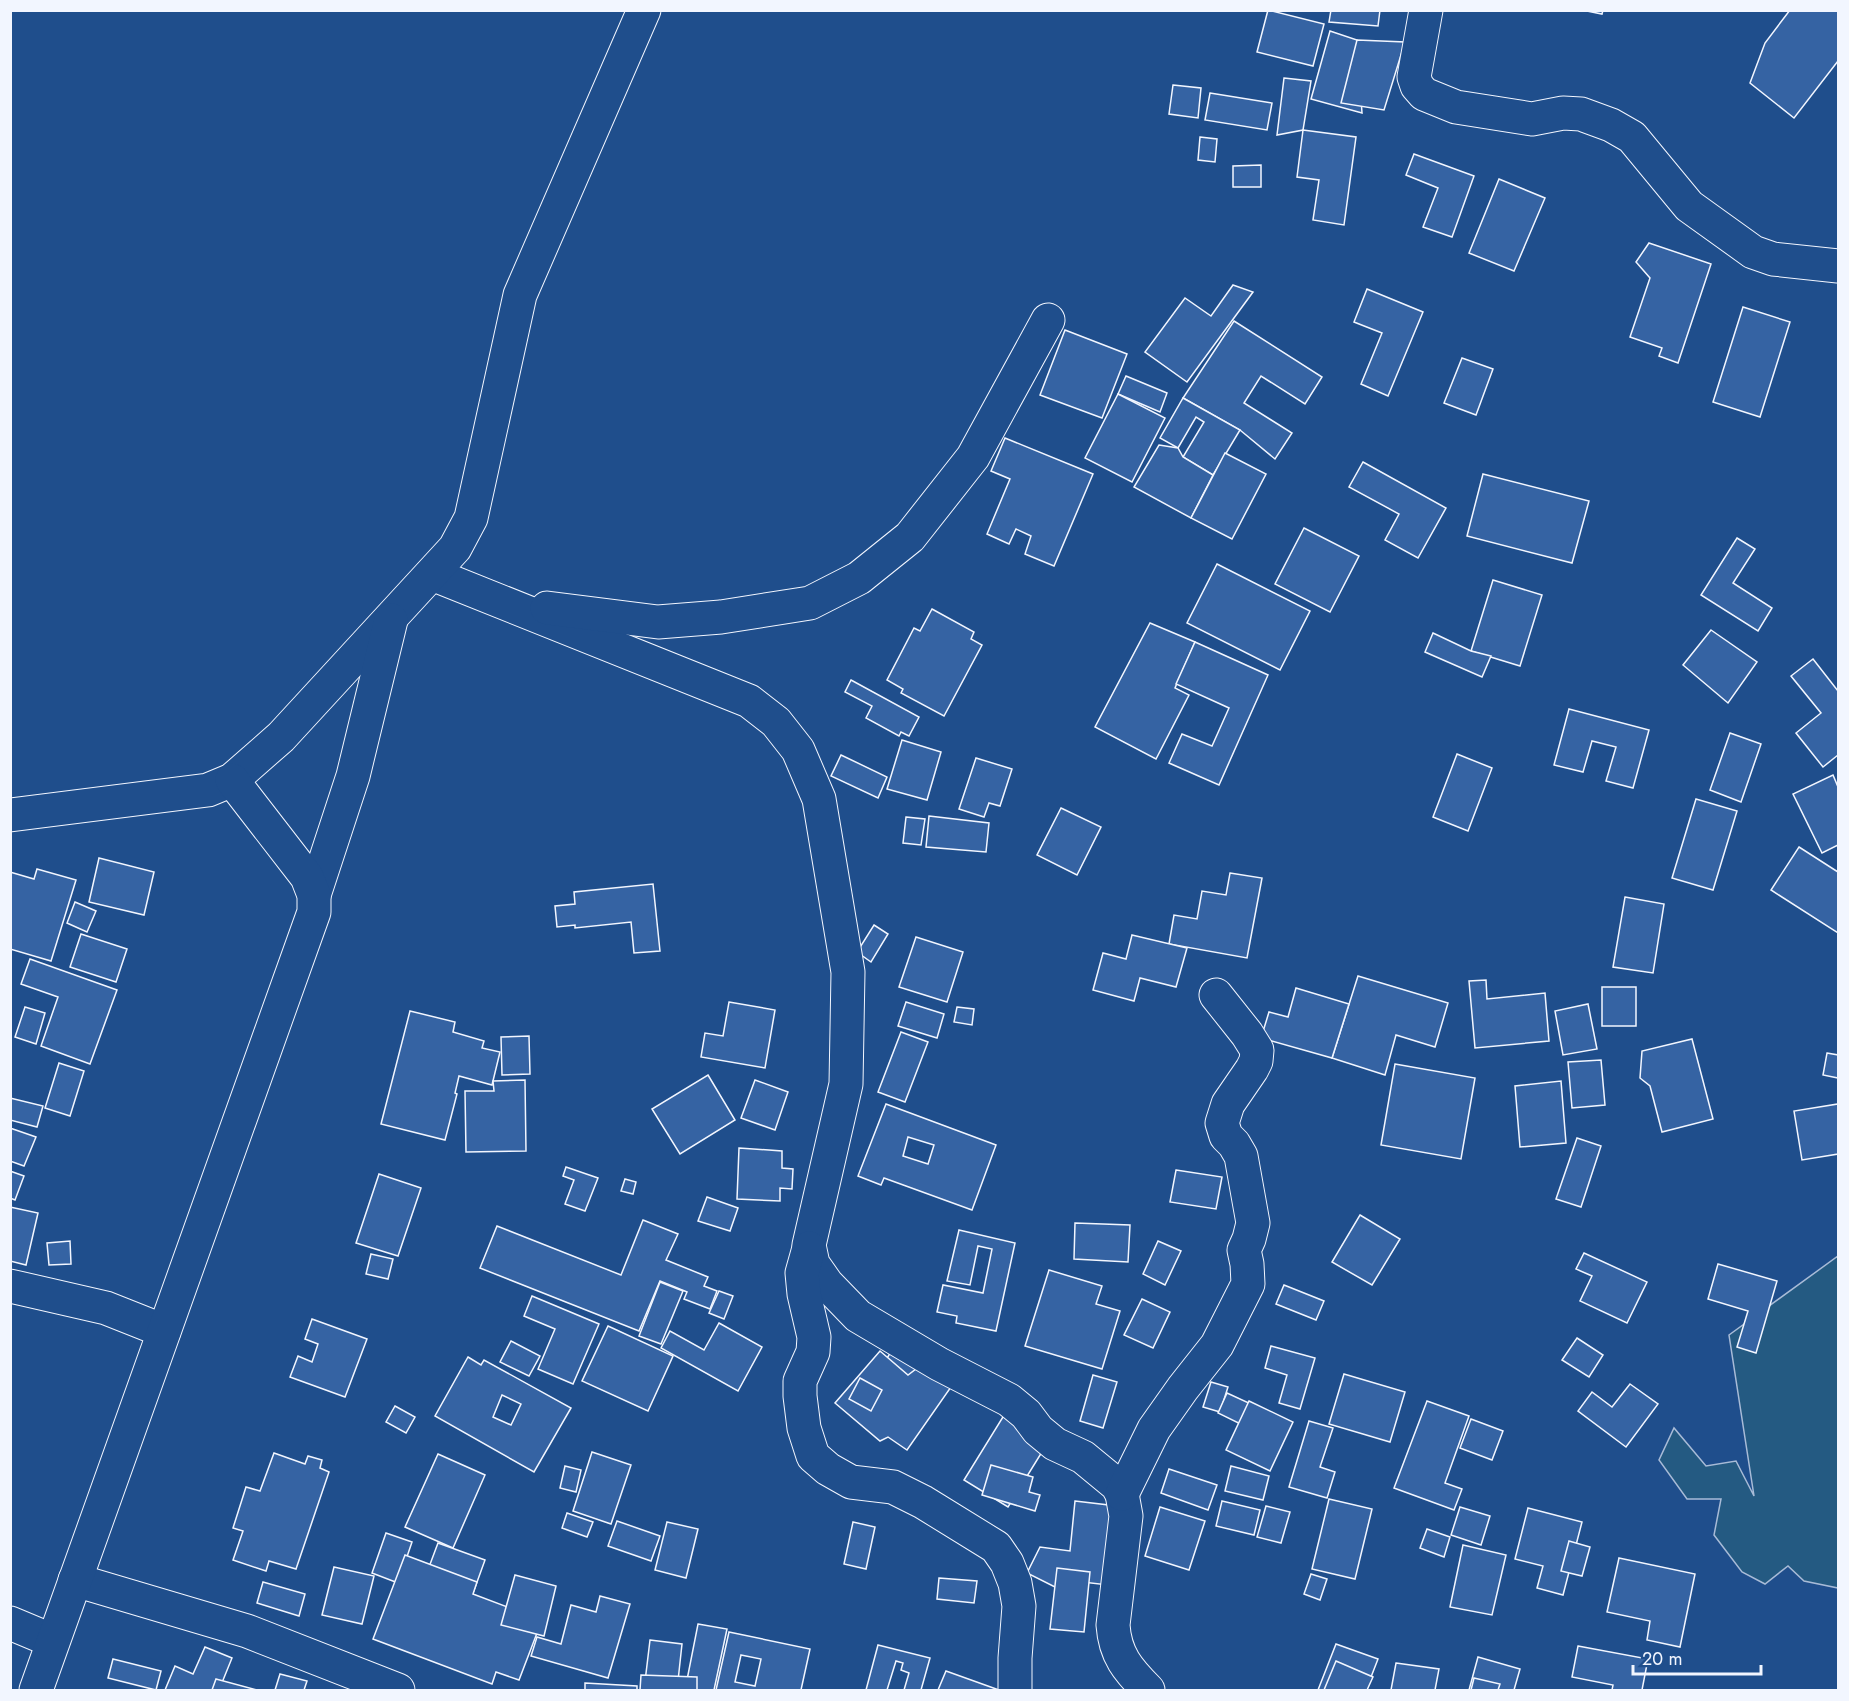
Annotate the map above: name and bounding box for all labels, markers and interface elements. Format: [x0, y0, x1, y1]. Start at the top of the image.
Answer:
scale bar [1633, 1638, 1760, 1676]
text: 20 m [1642, 1646, 1682, 1672]

